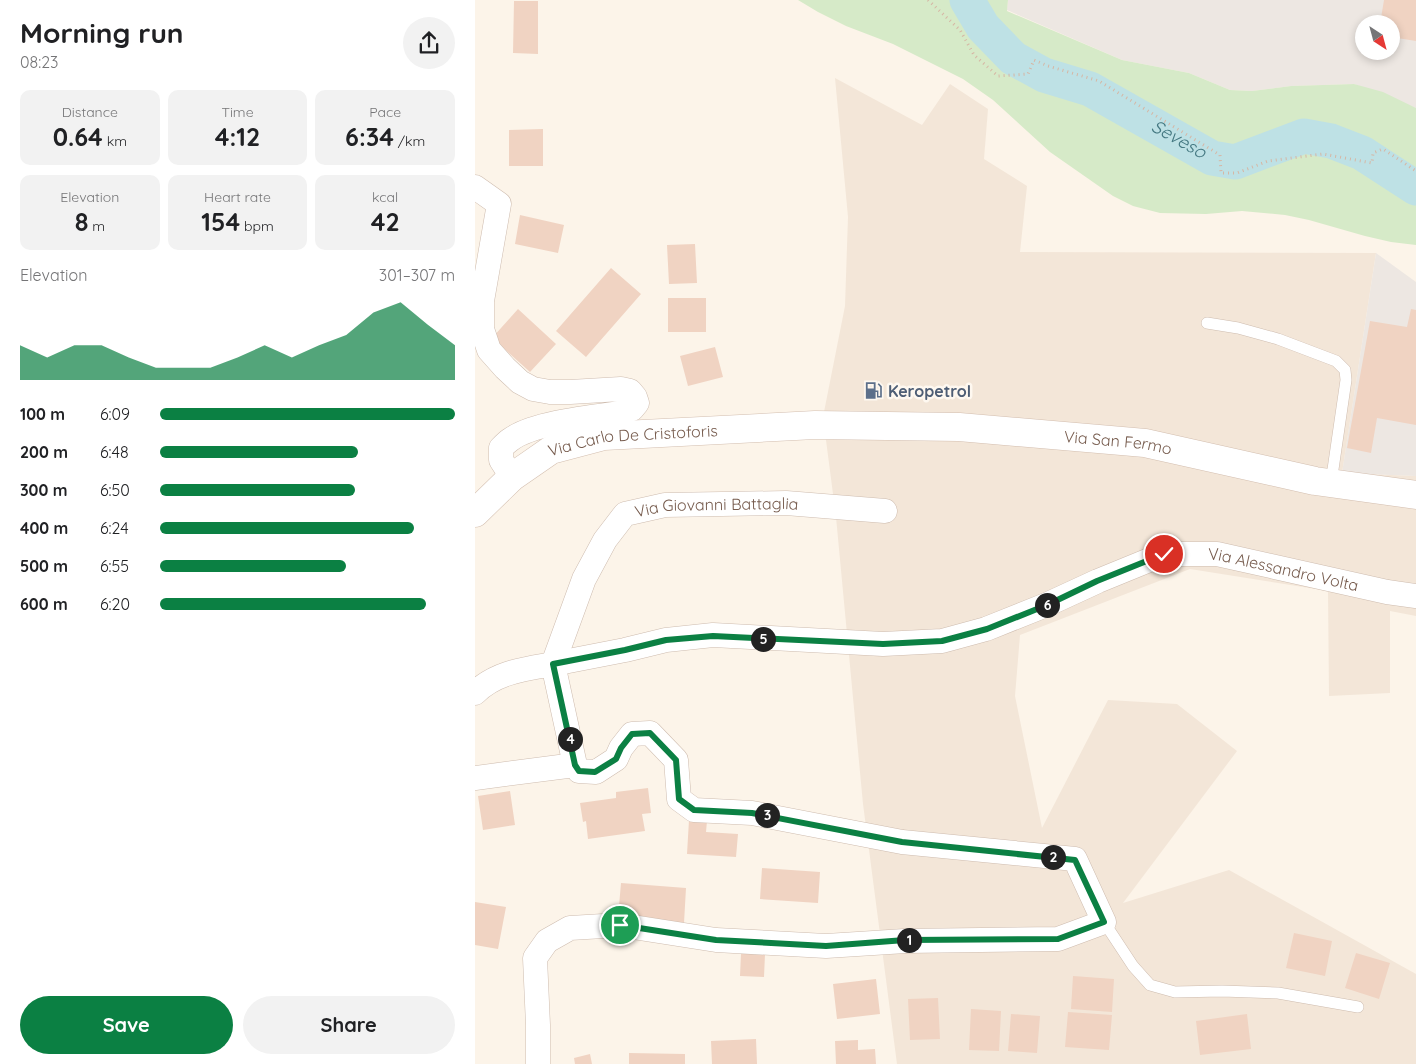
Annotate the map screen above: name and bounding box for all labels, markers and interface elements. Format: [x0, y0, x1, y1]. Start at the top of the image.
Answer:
text: Morning run [20, 15, 184, 50]
north arrow [1355, 15, 1400, 60]
map controls [1355, 15, 1400, 60]
button: share [403, 17, 455, 69]
text: 08:23 [20, 52, 58, 72]
text: Distance [62, 103, 118, 121]
text: Time [221, 103, 254, 121]
text: Pace [369, 103, 401, 121]
water label: Seveso [1148, 114, 1211, 164]
text: 0.64 [53, 121, 103, 152]
text: 4:12 [215, 121, 260, 152]
text: 6:34 [345, 121, 394, 152]
text: km [103, 132, 127, 150]
text: /km [394, 132, 425, 150]
text: Elevation [60, 188, 119, 206]
text: Heart rate [204, 188, 271, 206]
text: kcal [372, 188, 398, 206]
text: 8 [75, 206, 88, 237]
text: 154 [201, 206, 240, 237]
text: 42 [371, 206, 400, 237]
text: m [88, 217, 105, 235]
text: bpm [240, 217, 274, 235]
text: Elevation [20, 265, 87, 285]
text: 301–307 m [379, 265, 455, 285]
fuel station icon: Keropetrol [864, 381, 884, 401]
place label: Keropetrol [888, 381, 971, 401]
text: 100 m [20, 404, 65, 424]
text: 6:09 [100, 404, 130, 424]
street label: Via Carlo De Cristoforis [546, 420, 718, 460]
street label: Via San Fermo [1063, 426, 1174, 459]
text: 200 m [20, 442, 68, 462]
text: 6:48 [100, 442, 129, 462]
text: 300 m [20, 480, 67, 500]
text: 6:50 [100, 480, 130, 500]
street label: Via Giovanni Battaglia [633, 493, 799, 521]
text: 400 m [20, 518, 68, 538]
text: 6:24 [100, 518, 129, 538]
pin [1143, 533, 1185, 575]
icon: check [1150, 540, 1178, 568]
street label: Via Alessandro Volta [1208, 544, 1361, 595]
text: 500 m [20, 556, 68, 576]
text: 6:55 [100, 556, 129, 576]
pin: 6 [1035, 592, 1059, 618]
text: 600 m [20, 594, 68, 614]
text: 6:20 [100, 594, 130, 614]
text: 6 [1044, 596, 1051, 614]
pin: 5 [751, 626, 775, 652]
text: 5 [759, 630, 768, 648]
pin: 4 [557, 726, 583, 752]
text: 4 [566, 730, 575, 748]
pin: 3 [755, 802, 779, 828]
text: 3 [764, 806, 771, 824]
pin: 2 [1041, 844, 1065, 870]
text: 2 [1050, 848, 1057, 866]
pin [599, 904, 641, 946]
icon: arrive [606, 911, 634, 939]
pin: 1 [897, 928, 921, 952]
text: 1 [907, 931, 912, 949]
button: Save [20, 996, 233, 1054]
button: Share [243, 996, 455, 1054]

